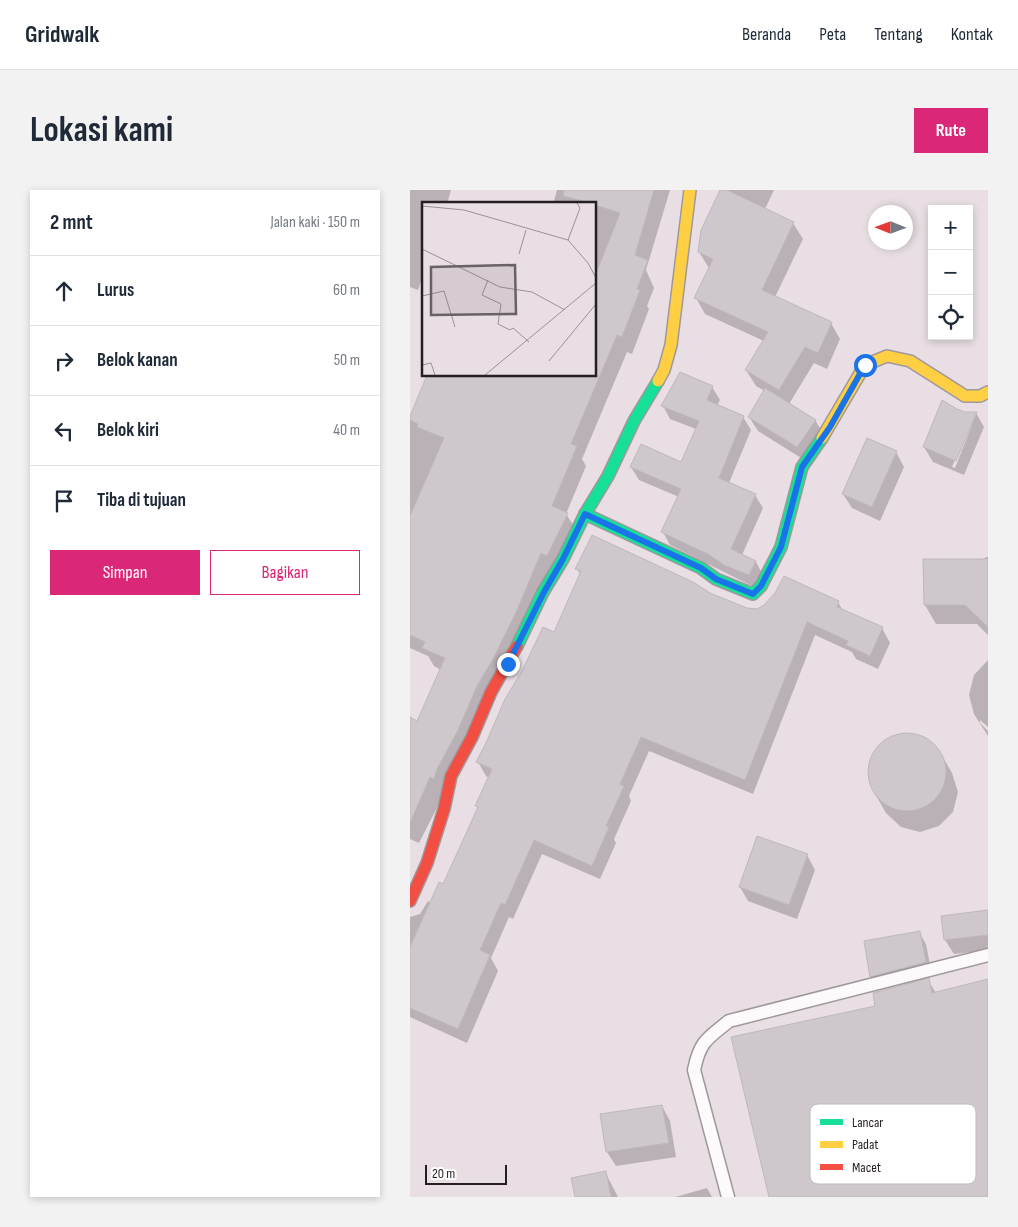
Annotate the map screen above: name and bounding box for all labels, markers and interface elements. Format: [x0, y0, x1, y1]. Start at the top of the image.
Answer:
text: Gridwalk [25, 20, 99, 49]
text: Beranda [742, 24, 791, 45]
text: Peta [819, 24, 846, 45]
text: Tentang [874, 24, 923, 45]
text: Kontak [951, 24, 993, 45]
button: Rute [914, 108, 988, 153]
text: Lokasi kami [30, 109, 173, 152]
inset map [422, 202, 596, 376]
north arrow [868, 205, 913, 250]
map controls [928, 205, 973, 340]
button: + [928, 205, 973, 250]
text: 2 mnt [50, 210, 93, 235]
text: Jalan kaki · 150 m [270, 213, 360, 232]
button: − [928, 250, 973, 295]
icon: ahead [50, 277, 78, 305]
text: Lurus [97, 279, 134, 302]
text: 60 m [333, 281, 360, 300]
button: locate [928, 295, 973, 340]
icon: right [50, 347, 78, 375]
text: Belok kanan [97, 349, 178, 372]
text: 50 m [334, 351, 360, 370]
route start [854, 354, 877, 377]
icon: left [50, 417, 78, 445]
text: Belok kiri [97, 419, 159, 442]
text: 40 m [333, 421, 360, 440]
icon: arrive [50, 487, 78, 515]
text: Tiba di tujuan [97, 489, 186, 512]
button: Simpan [50, 550, 200, 595]
button: Bagikan [210, 550, 360, 595]
route end [497, 653, 520, 676]
legend [810, 1104, 976, 1184]
text: Lancar [852, 1114, 883, 1131]
text: Padat [852, 1136, 879, 1153]
text: Macet [852, 1159, 881, 1176]
scale bar [425, 1162, 508, 1185]
text: 20 m [432, 1165, 455, 1182]

